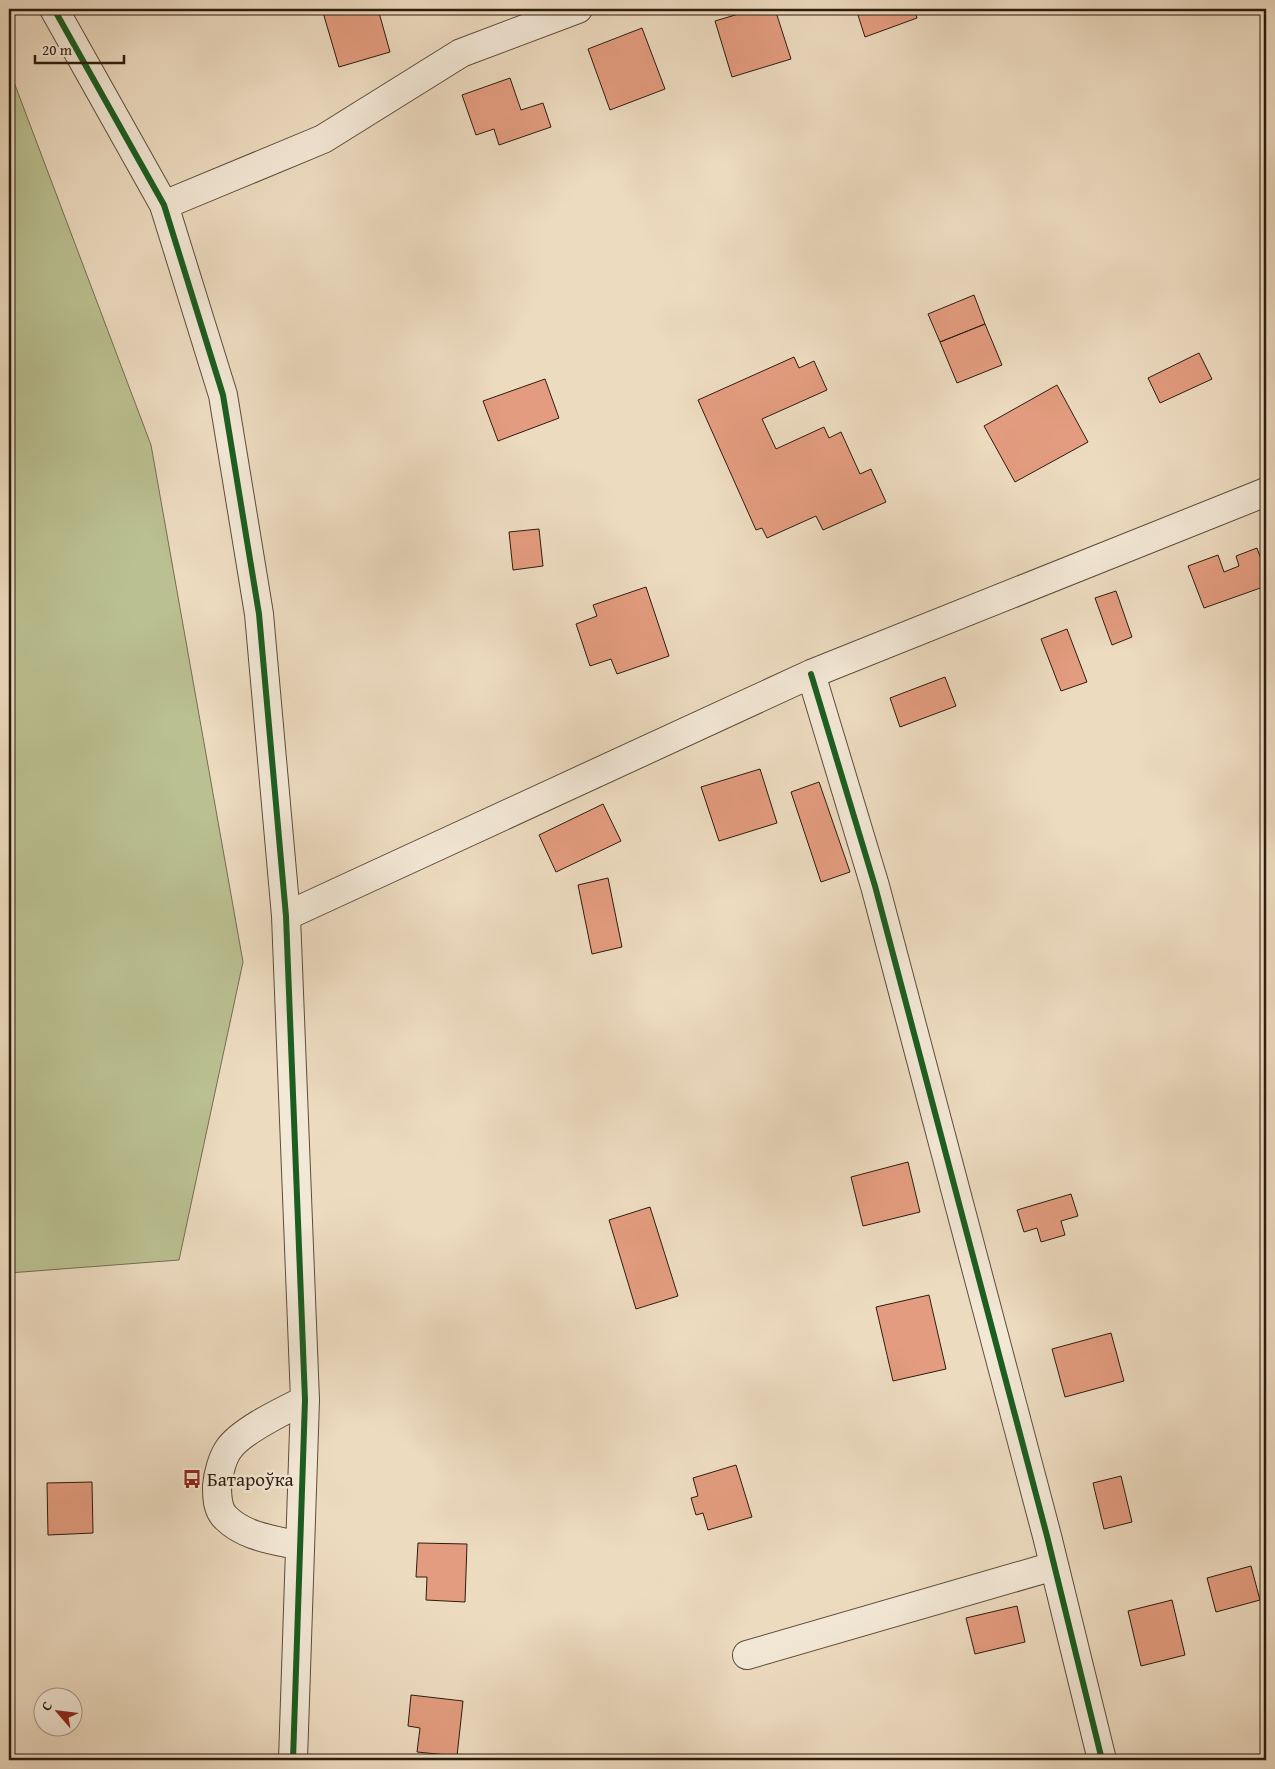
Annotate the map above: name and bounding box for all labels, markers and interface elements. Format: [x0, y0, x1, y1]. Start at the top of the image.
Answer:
scale bar [35, 32, 124, 64]
text: 20 m [42, 39, 73, 60]
place label: Батароўка [207, 1465, 294, 1493]
bus stop icon: Батароўка [181, 1468, 203, 1490]
north arrow [32, 1686, 82, 1736]
text: С [36, 1698, 57, 1714]

